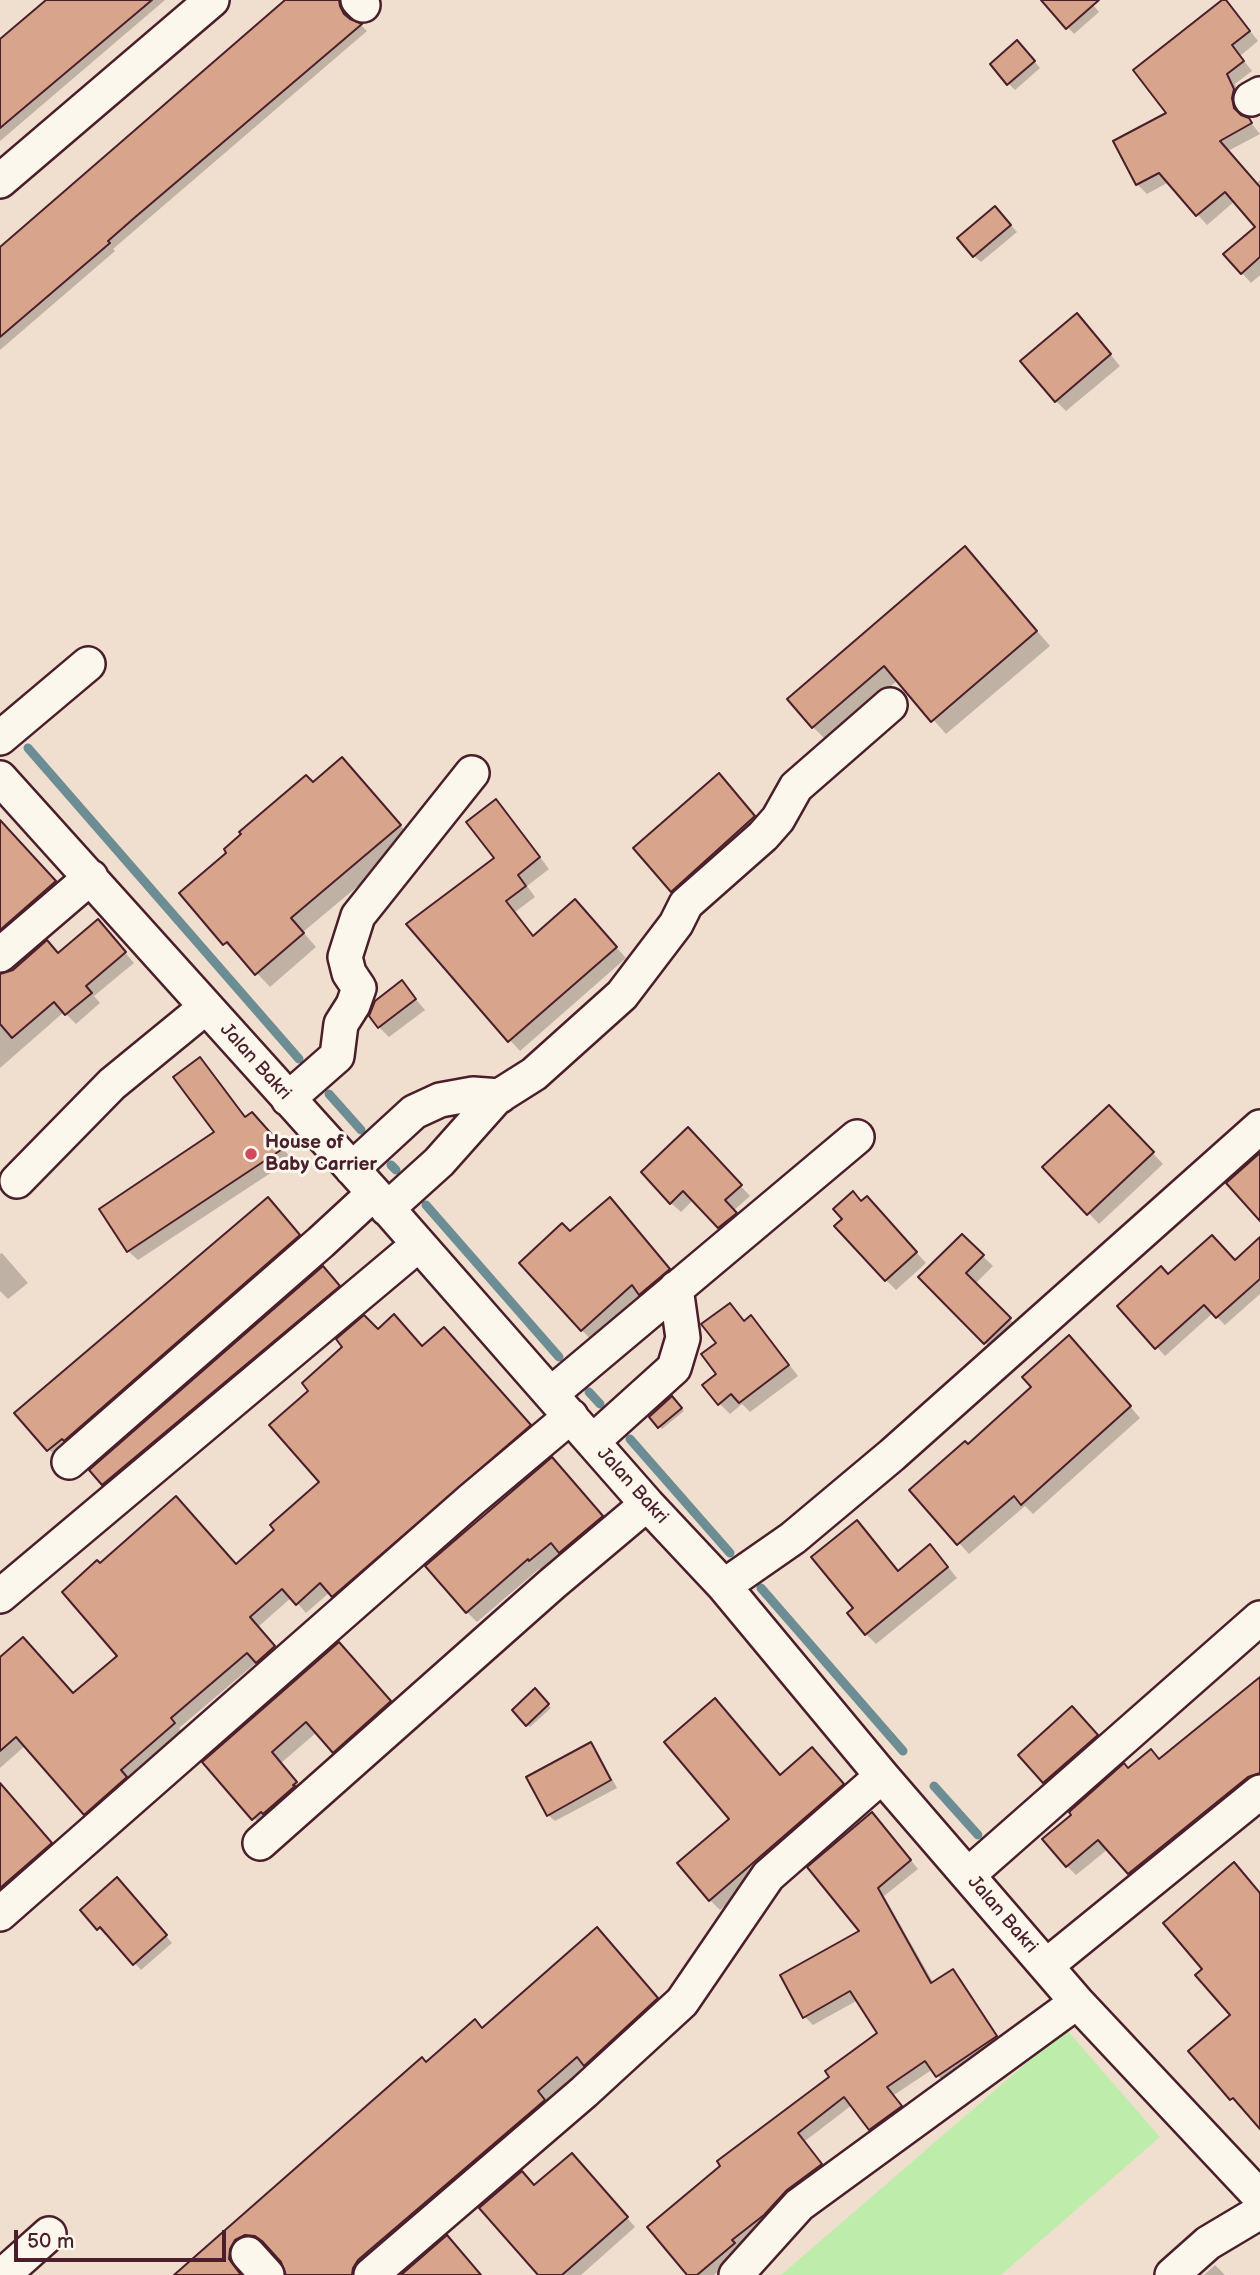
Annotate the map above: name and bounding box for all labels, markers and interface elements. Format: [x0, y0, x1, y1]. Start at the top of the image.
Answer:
street label: Jalan Bakri [215, 1019, 295, 1105]
place label: House of Baby Carrier [265, 1132, 377, 1176]
marker: House of Baby Carrier [243, 1146, 259, 1162]
street label: Jalan Bakri [592, 1443, 672, 1529]
street label: Jalan Bakri [962, 1872, 1042, 1958]
scale bar [18, 2216, 229, 2260]
text: 50 m [27, 2229, 74, 2254]

